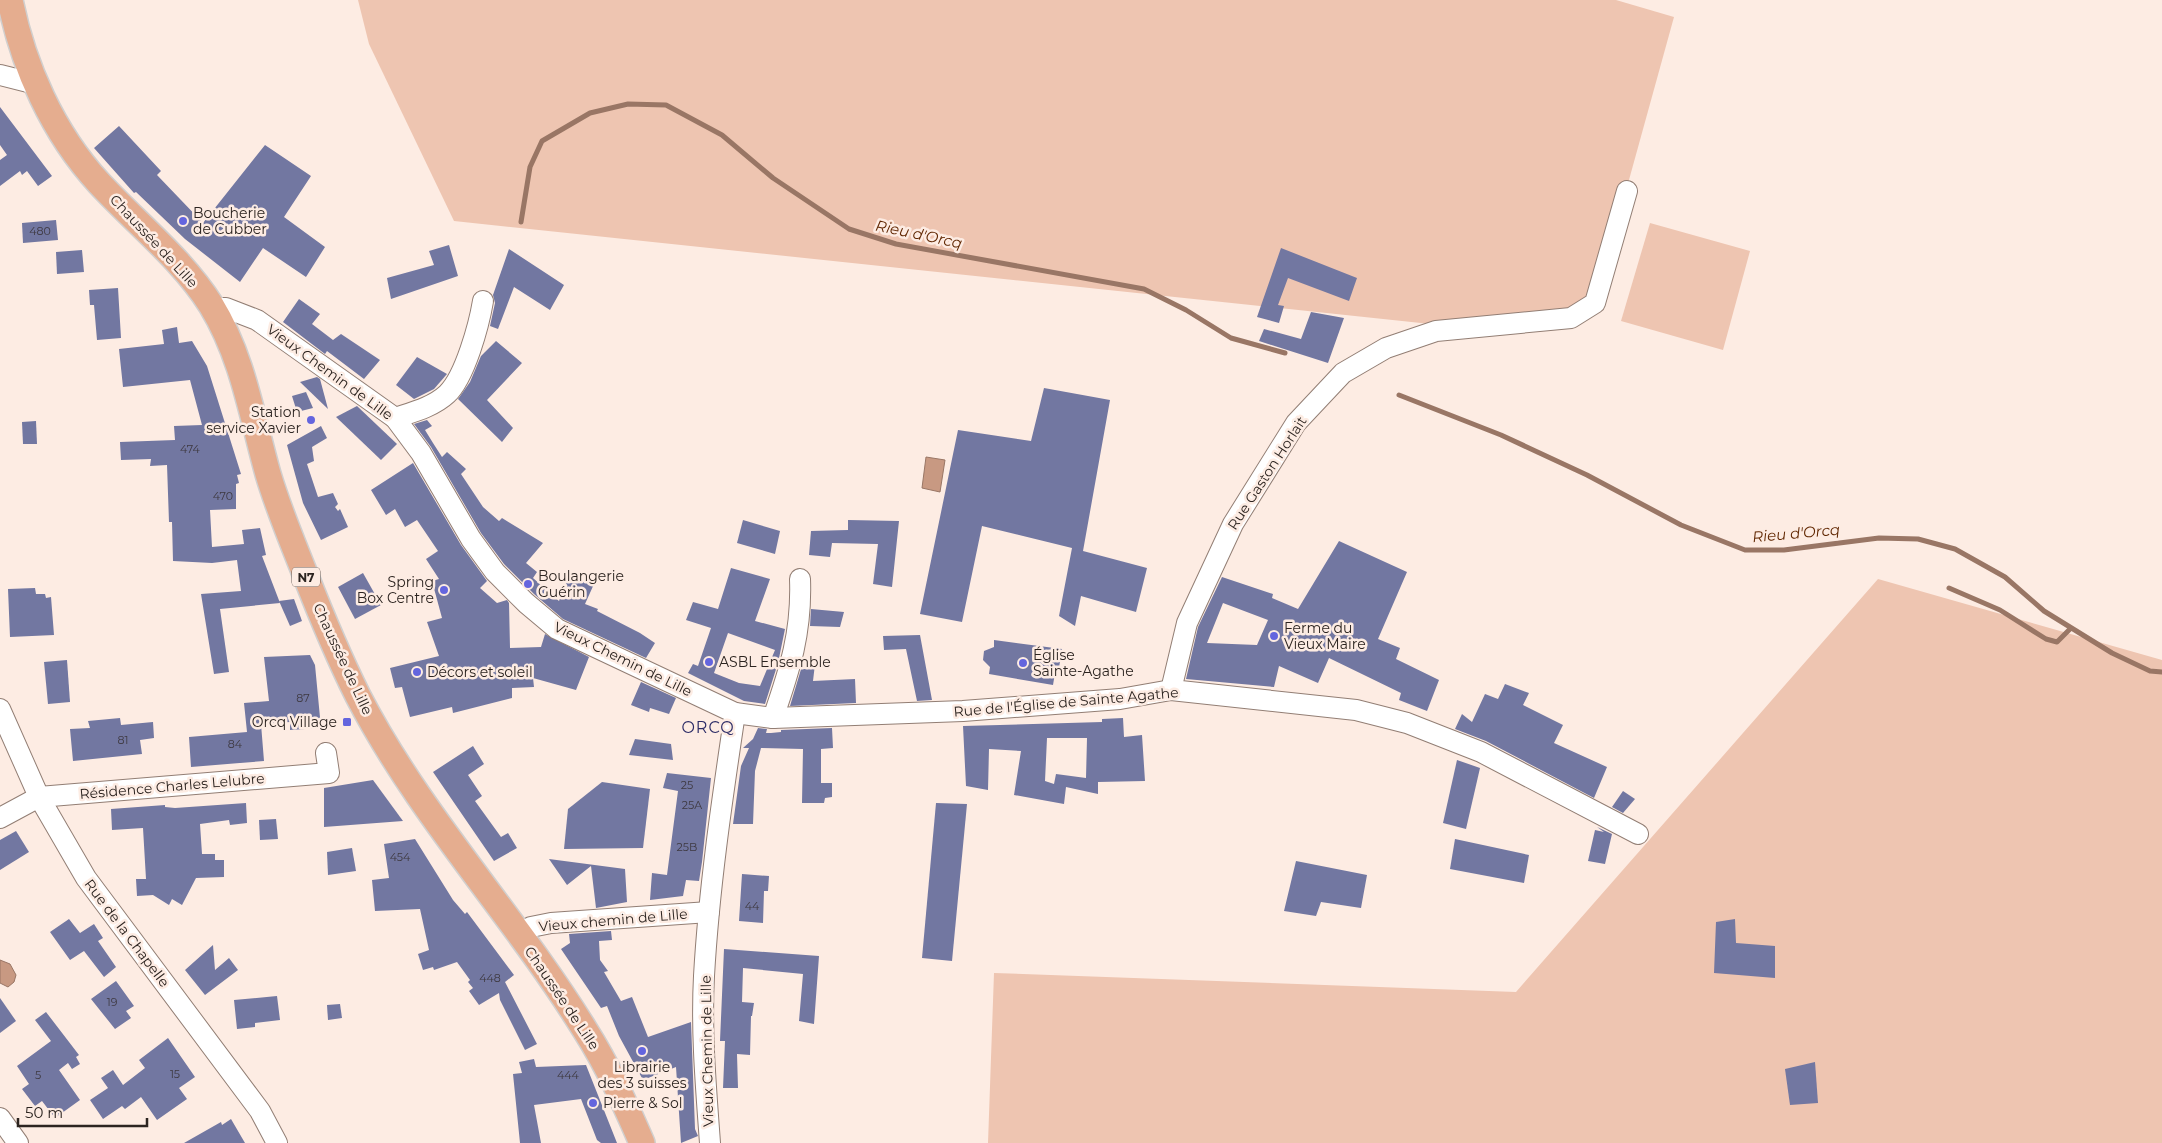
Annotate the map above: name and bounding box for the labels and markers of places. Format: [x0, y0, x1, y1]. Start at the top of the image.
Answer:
place label: Boucherie de Cubber [193, 204, 267, 238]
marker: Boucherie de Cubber [177, 215, 189, 227]
place label: Station service Xavier [206, 403, 301, 437]
marker: Station service Xavier [305, 414, 317, 426]
place label: Boulangerie Guérin [538, 567, 624, 601]
place label: Spring Box Centre [357, 573, 434, 607]
marker: Boulangerie Guérin [522, 578, 534, 590]
marker: Spring Box Centre [438, 584, 450, 596]
place label: Ferme du Vieux Maire [1284, 619, 1366, 653]
marker: Ferme du Vieux Maire [1268, 630, 1280, 642]
place label: Église Sainte-Agathe [1033, 646, 1134, 680]
place label: ASBL Ensemble [719, 653, 831, 671]
marker: ASBL Ensemble [703, 656, 715, 668]
marker: Église Sainte-Agathe [1017, 657, 1029, 669]
place label: Décors et soleil [427, 663, 533, 681]
marker: Décors et soleil [411, 666, 423, 678]
place label: Orcq Village [252, 713, 337, 731]
marker: Orcq Village [341, 716, 353, 728]
marker: Librairie des 3 suisses [636, 1045, 648, 1057]
place label: Librairie des 3 suisses [598, 1058, 687, 1092]
place label: Pierre & Sol [603, 1094, 683, 1112]
marker: Pierre & Sol [587, 1097, 599, 1109]

